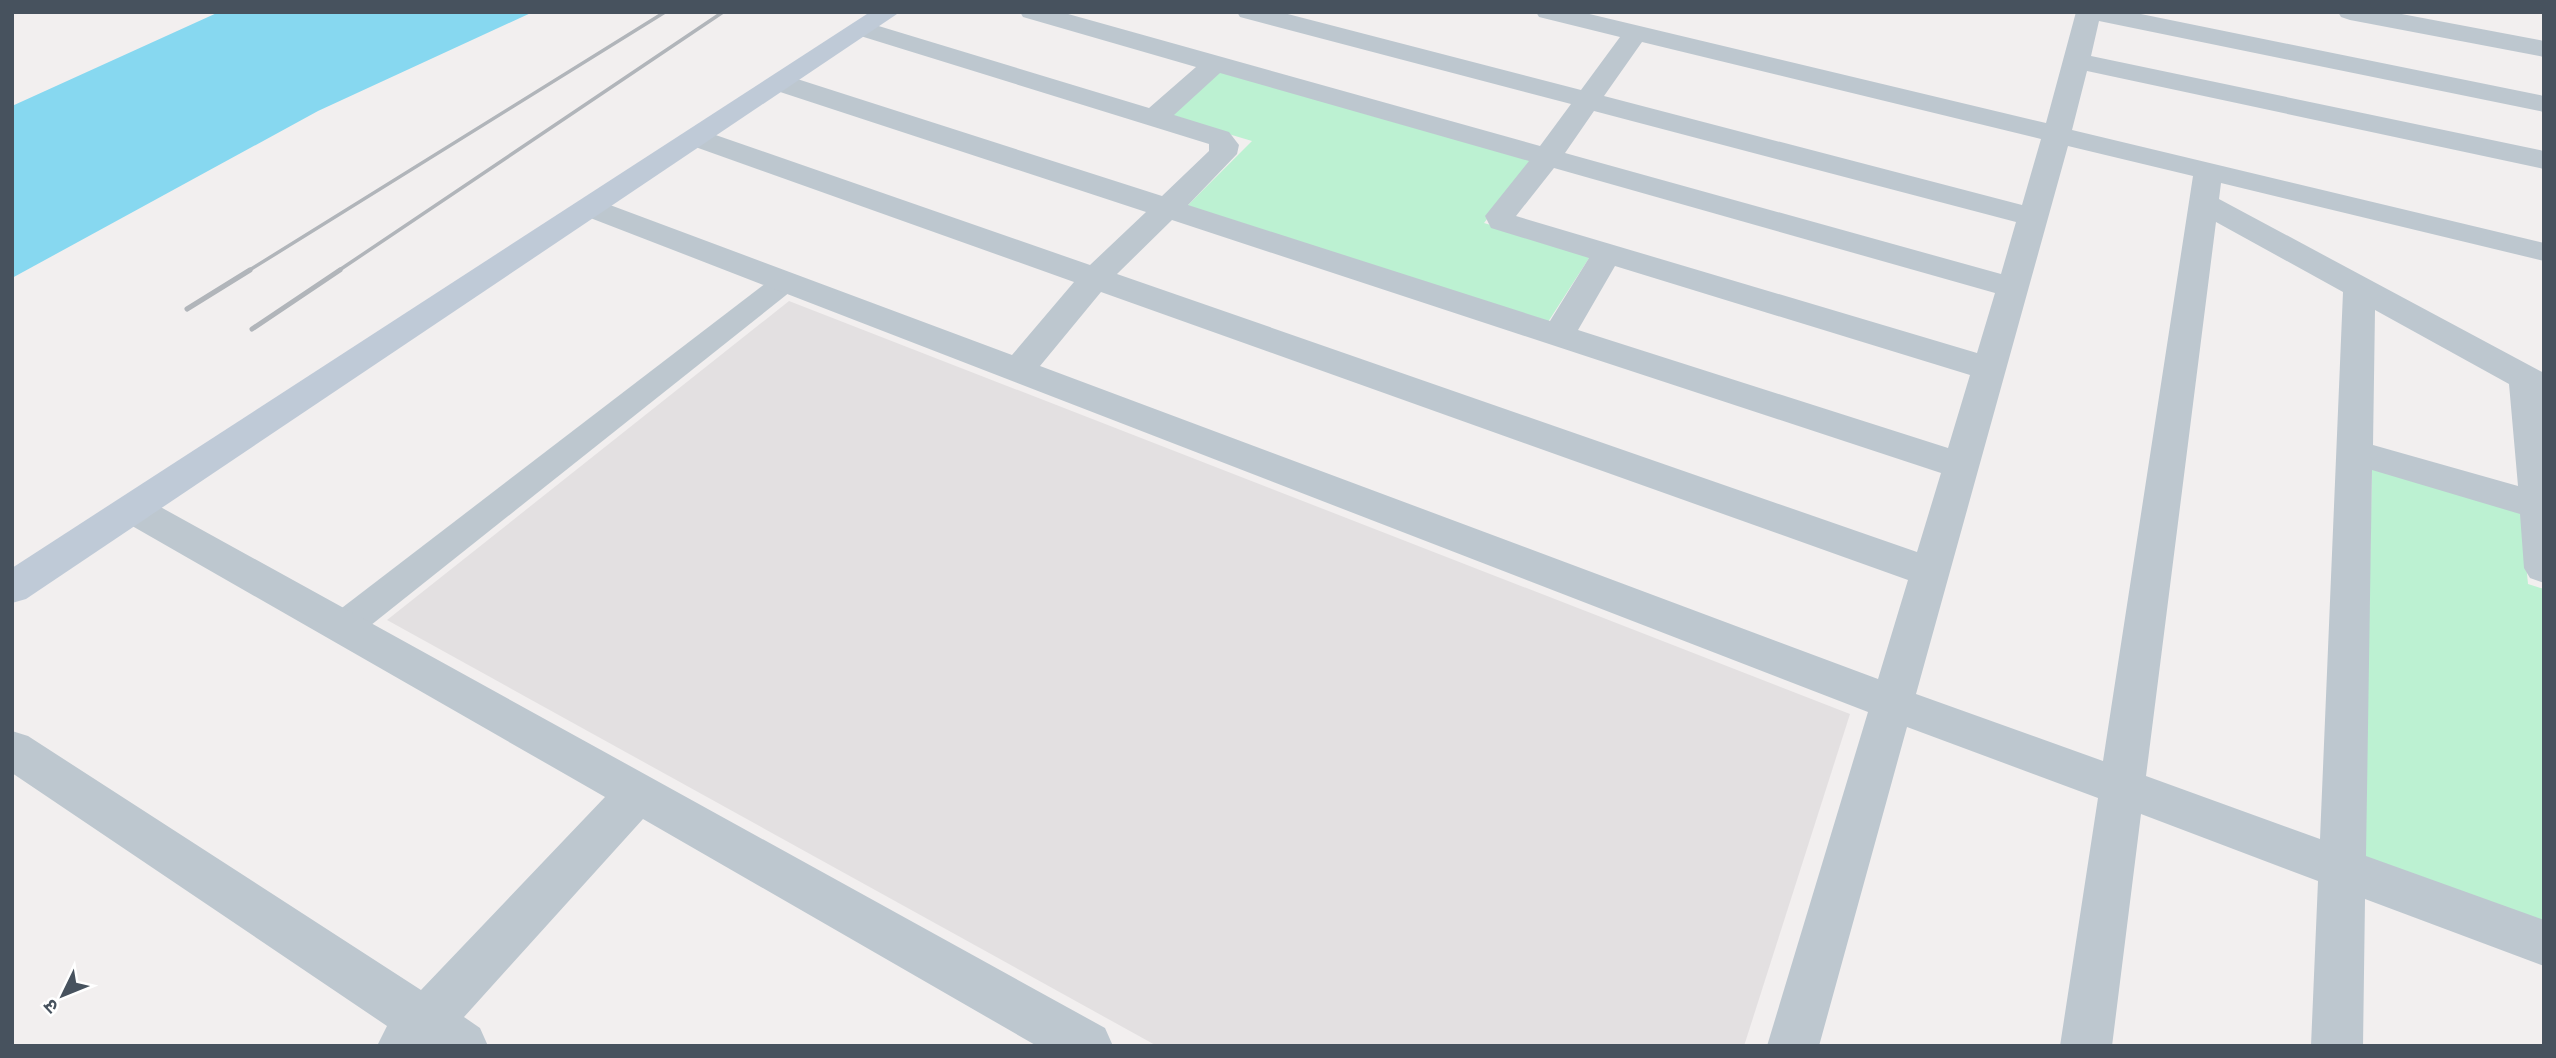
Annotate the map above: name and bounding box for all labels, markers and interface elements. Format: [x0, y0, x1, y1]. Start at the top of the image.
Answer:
north arrow [28, 960, 98, 1030]
text: उ [38, 994, 63, 1018]

